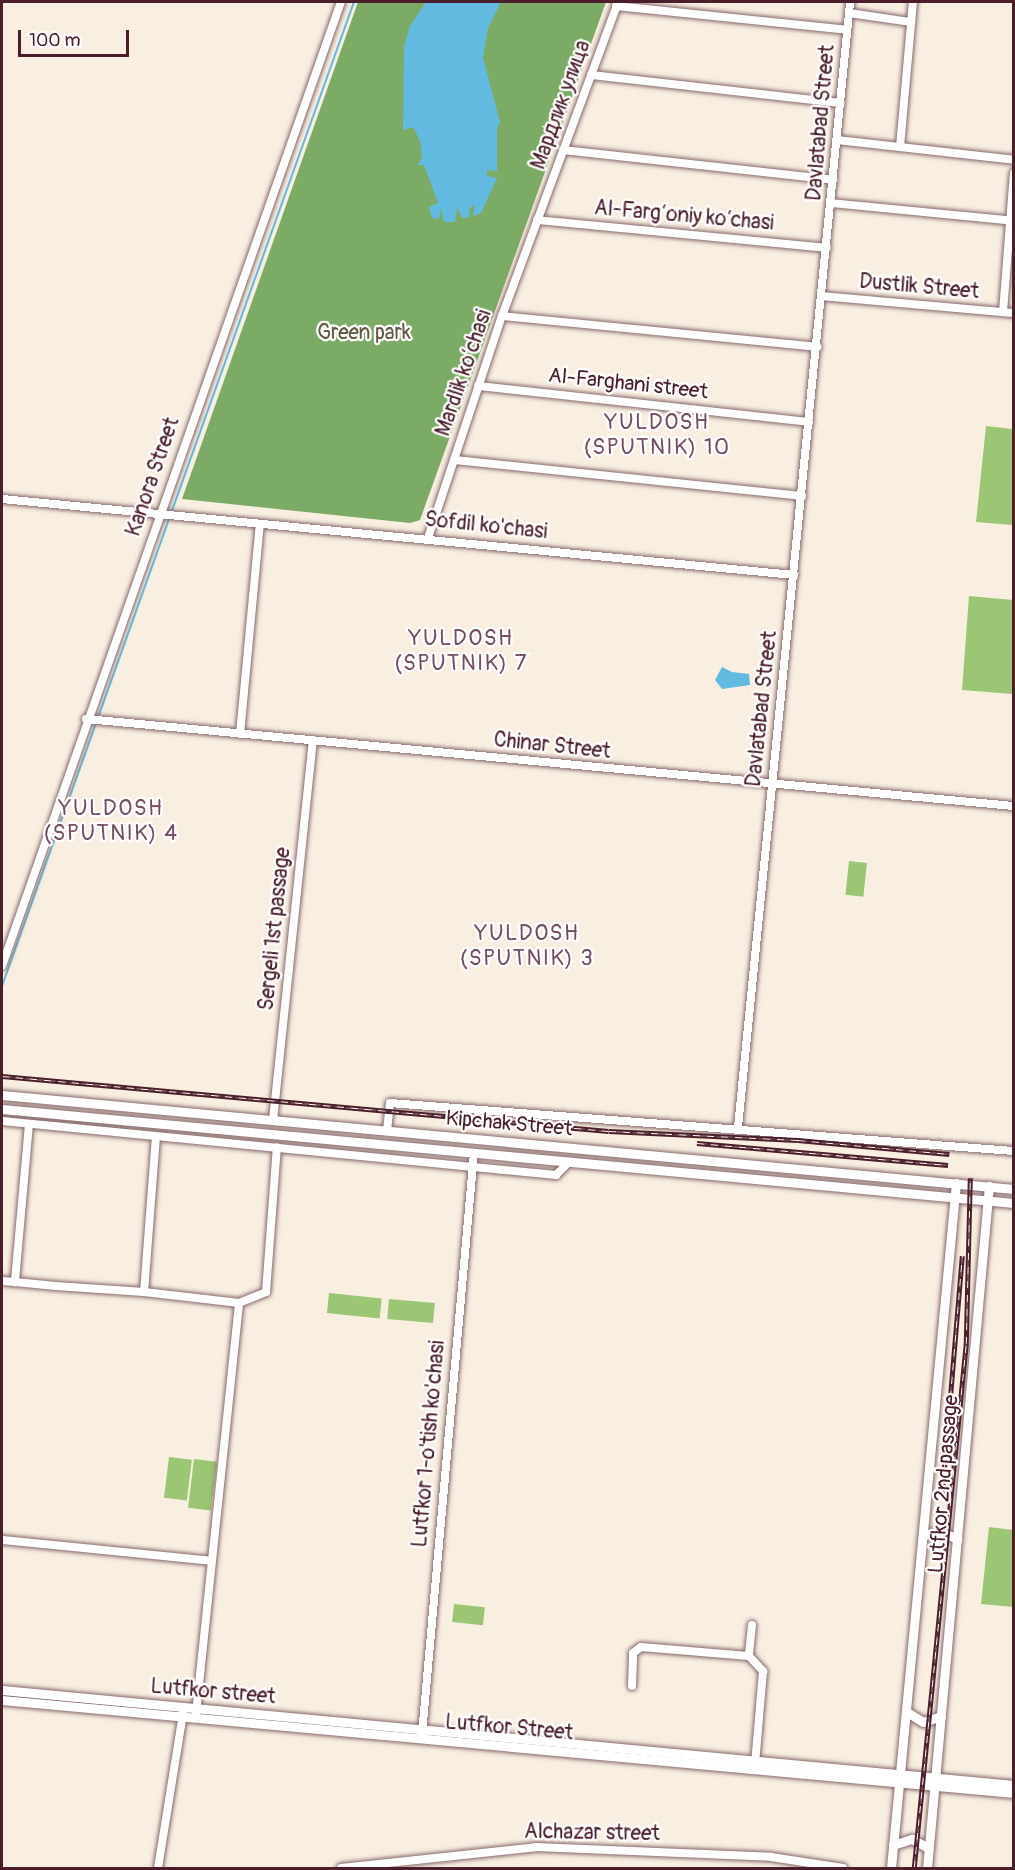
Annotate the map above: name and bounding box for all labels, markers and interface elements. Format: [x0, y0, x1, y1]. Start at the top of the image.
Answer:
scale bar [21, 18, 132, 56]
text: 100 m [29, 29, 81, 52]
street label: Мардлик улица [526, 37, 596, 173]
street label: Davlatabad Street [802, 44, 840, 202]
street label: Al-Farg‘oniy ko‘chasi [593, 196, 775, 236]
street label: Dustlik Street [858, 269, 980, 305]
street label: Mardlik ko‘chasi [431, 306, 497, 440]
park label: Green park [317, 320, 411, 346]
street label: Al-Farghani street [547, 363, 709, 405]
district label: YULDOSH (SPUTNIK) 10 [583, 409, 731, 460]
street label: Kanora Street [121, 414, 185, 540]
street label: Sofdil ko'chasi [423, 507, 549, 545]
district label: YULDOSH (SPUTNIK) 7 [394, 625, 528, 676]
street label: Davlatabad Street [741, 630, 783, 788]
street label: Chinar Street [492, 727, 612, 765]
district label: YULDOSH (SPUTNIK) 4 [44, 795, 178, 846]
street label: Sergeli 1st passage [254, 846, 296, 1012]
district label: YULDOSH (SPUTNIK) 3 [460, 920, 594, 972]
street label: Kipchak Street [445, 1106, 573, 1142]
street label: Lutfkor 1-o'tish ko'chasi [407, 1339, 451, 1549]
street label: Lutfkor 2nd passage [924, 1394, 964, 1574]
street label: Lutfkor street [149, 1674, 277, 1710]
street label: Lutfkor Street [444, 1710, 574, 1746]
street label: Alchazar street [524, 1819, 660, 1847]

